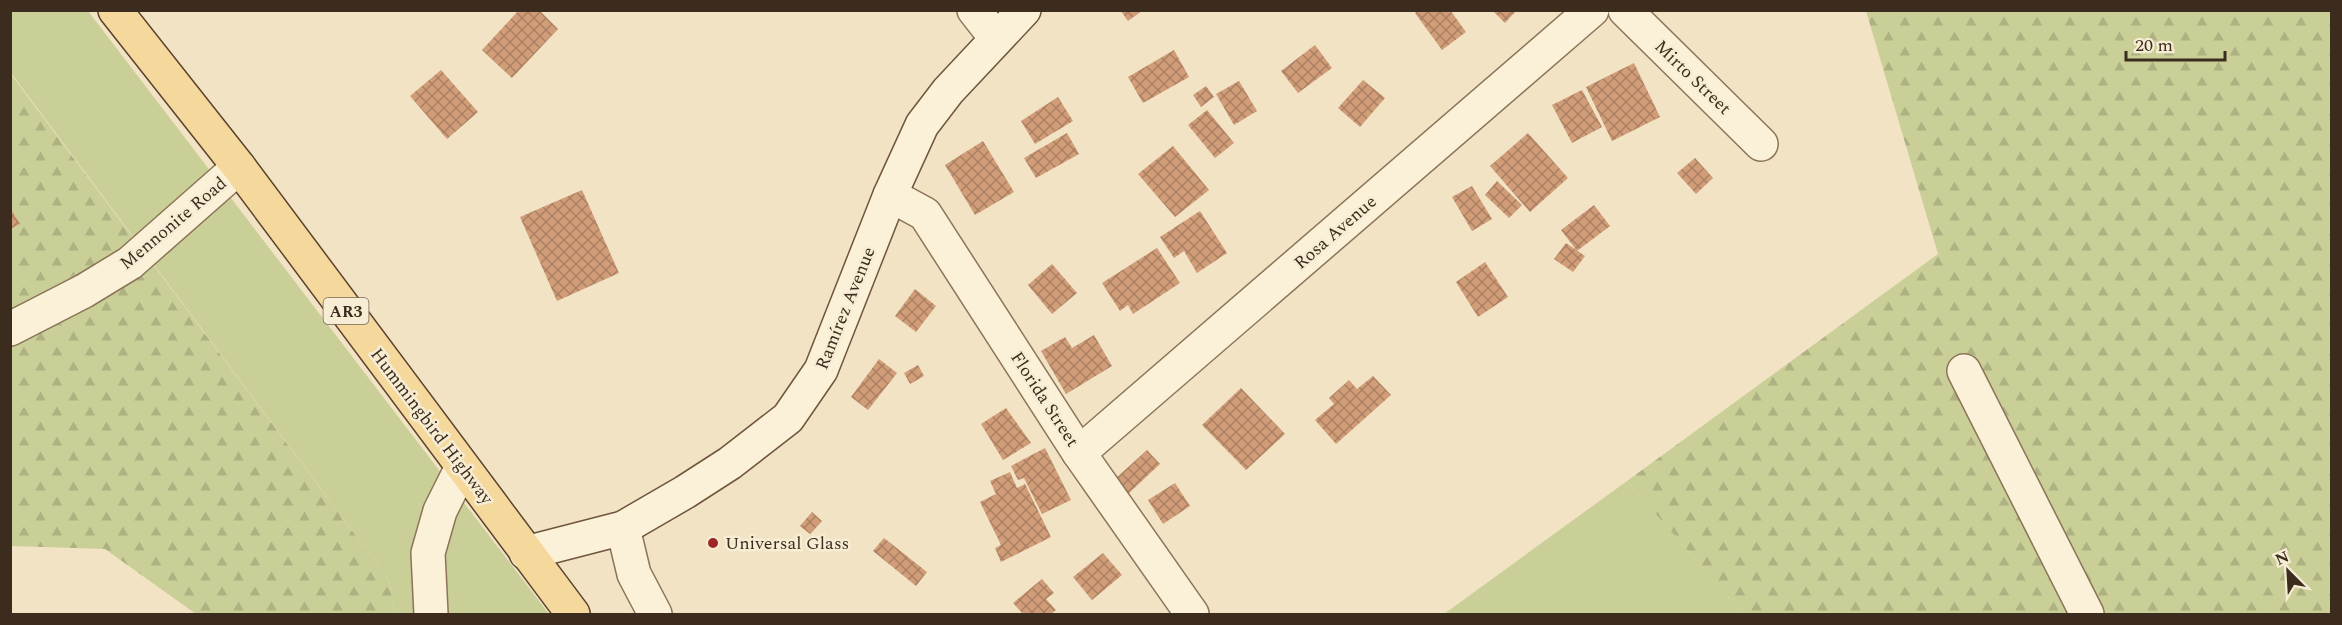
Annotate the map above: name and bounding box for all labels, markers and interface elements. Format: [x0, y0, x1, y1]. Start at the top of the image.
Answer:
scale bar [2126, 24, 2225, 62]
text: 20 m [2135, 32, 2173, 59]
street label: Mirto Street [1648, 34, 1737, 121]
street label: Mennonite Road [114, 170, 233, 276]
street label: Rosa Avenue [1288, 189, 1383, 276]
street label: Ramírez Avenue [809, 243, 882, 374]
road number: AR3 [324, 298, 368, 324]
street label: Hummingbird Highway [364, 342, 500, 511]
street label: Florida Street [1004, 346, 1086, 452]
place label: Universal Glass [725, 530, 849, 557]
marker: Universal Glass [706, 536, 720, 550]
north arrow [2258, 541, 2318, 601]
text: N [2271, 545, 2293, 572]

